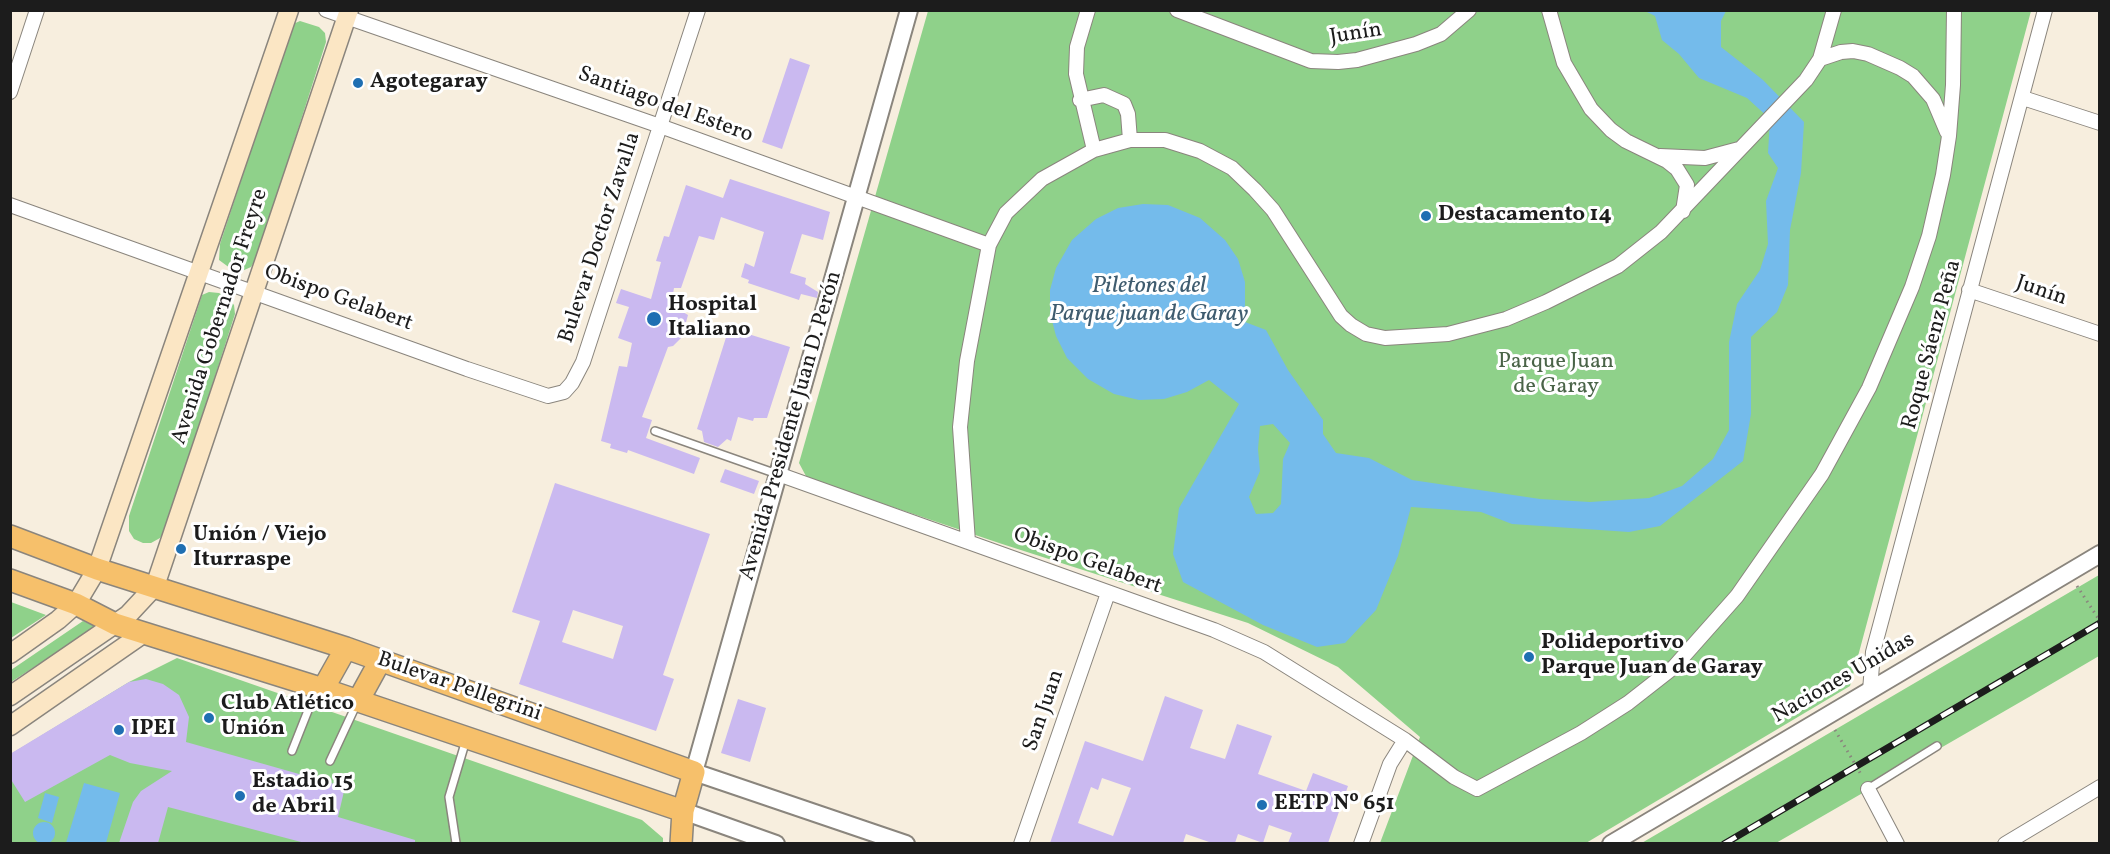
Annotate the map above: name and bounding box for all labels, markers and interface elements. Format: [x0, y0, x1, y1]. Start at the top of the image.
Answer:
street label: Junín [1328, 18, 1384, 52]
street label: Santiago del Estero [574, 62, 756, 150]
place label: Agotegaray [370, 70, 488, 96]
marker: Agotegaray [351, 76, 365, 90]
street label: Bulevar Doctor Zavalla [554, 129, 648, 347]
street label: Avenida Gobernador Freyre [167, 186, 275, 448]
place label: Destacamento 14 [1438, 203, 1612, 229]
marker: Destacamento 14 [1419, 209, 1433, 223]
street label: Roque Sáenz Peña [1898, 257, 1968, 433]
street label: Obispo Gelabert [260, 260, 416, 338]
street label: Avenida Presidente Juan D. Perón [735, 268, 849, 584]
street label: Junín [2012, 271, 2070, 313]
water label: Piletones del Parque juan de Garay [1050, 274, 1248, 330]
place label: Hospital Italiano [668, 293, 757, 344]
marker: Hospital Italiano [645, 310, 663, 328]
park label: Parque Juan de Garay [1498, 350, 1614, 402]
place label: Unión / Viejo Iturraspe [193, 523, 327, 574]
street label: Obispo Gelabert [1009, 523, 1165, 601]
marker: Unión / Viejo Iturraspe [174, 542, 188, 556]
street label: Naciones Unidas [1768, 628, 1920, 730]
place label: Polideportivo Parque Juan de Garay [1541, 631, 1763, 682]
street label: Bulevar Pellegrini [373, 647, 545, 729]
marker: Polideportivo Parque Juan de Garay [1522, 650, 1536, 664]
street label: San Juan [1019, 667, 1071, 755]
place label: Club Atlético Unión [221, 692, 354, 744]
marker: Club Atlético Unión [202, 711, 216, 725]
place label: IPEI [131, 717, 176, 743]
marker: IPEI [112, 723, 126, 737]
place label: Estadio 15 de Abril [252, 770, 353, 822]
marker: Estadio 15 de Abril [233, 789, 247, 803]
place label: EETP Nº 651 [1274, 792, 1395, 818]
marker: EETP Nº 651 [1255, 798, 1269, 812]

